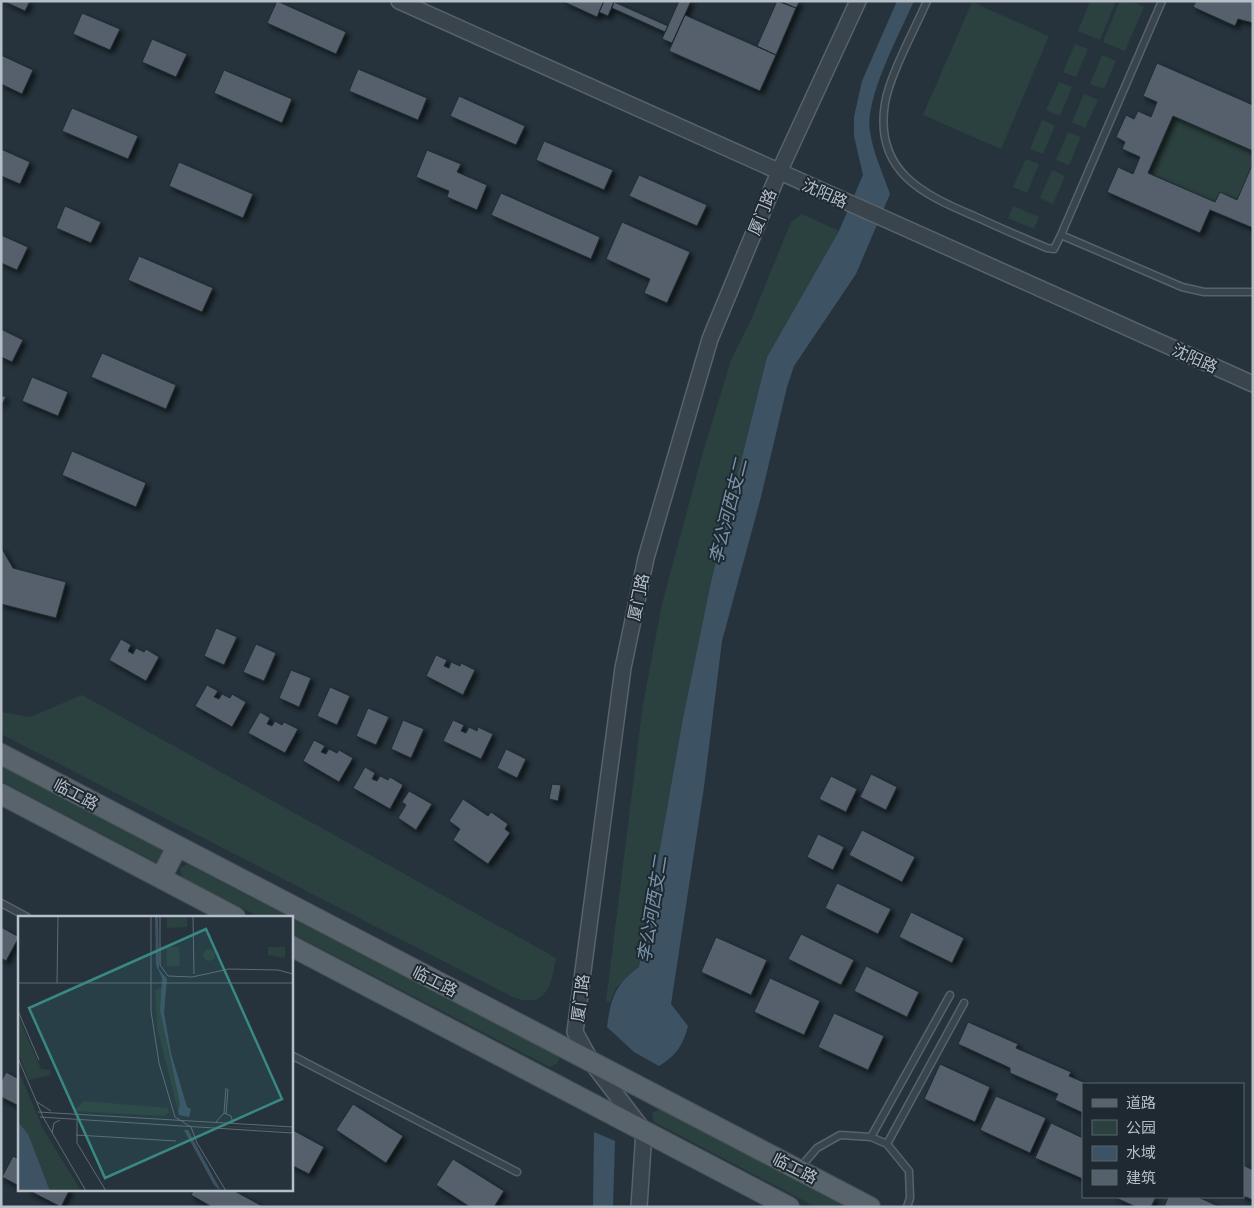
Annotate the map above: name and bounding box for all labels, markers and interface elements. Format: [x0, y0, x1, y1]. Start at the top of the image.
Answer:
street label: 沈阳路 [799, 174, 851, 212]
street label: 厦门路 [744, 186, 780, 238]
street label: 沈阳路 [1169, 339, 1221, 377]
water label: 李公河西支二 [705, 455, 751, 566]
street label: 厦门路 [623, 571, 653, 623]
street label: 临工路 [50, 774, 102, 814]
water label: 李公河西支二 [633, 853, 671, 964]
inset map [18, 916, 292, 1190]
street label: 临工路 [409, 961, 461, 1001]
street label: 厦门路 [567, 973, 593, 1023]
legend [1082, 1083, 1244, 1198]
text: 道路 [1126, 1093, 1156, 1112]
text: 公园 [1126, 1118, 1156, 1137]
text: 水域 [1126, 1143, 1156, 1162]
street label: 临工路 [769, 1148, 821, 1188]
text: 建筑 [1126, 1168, 1156, 1187]

